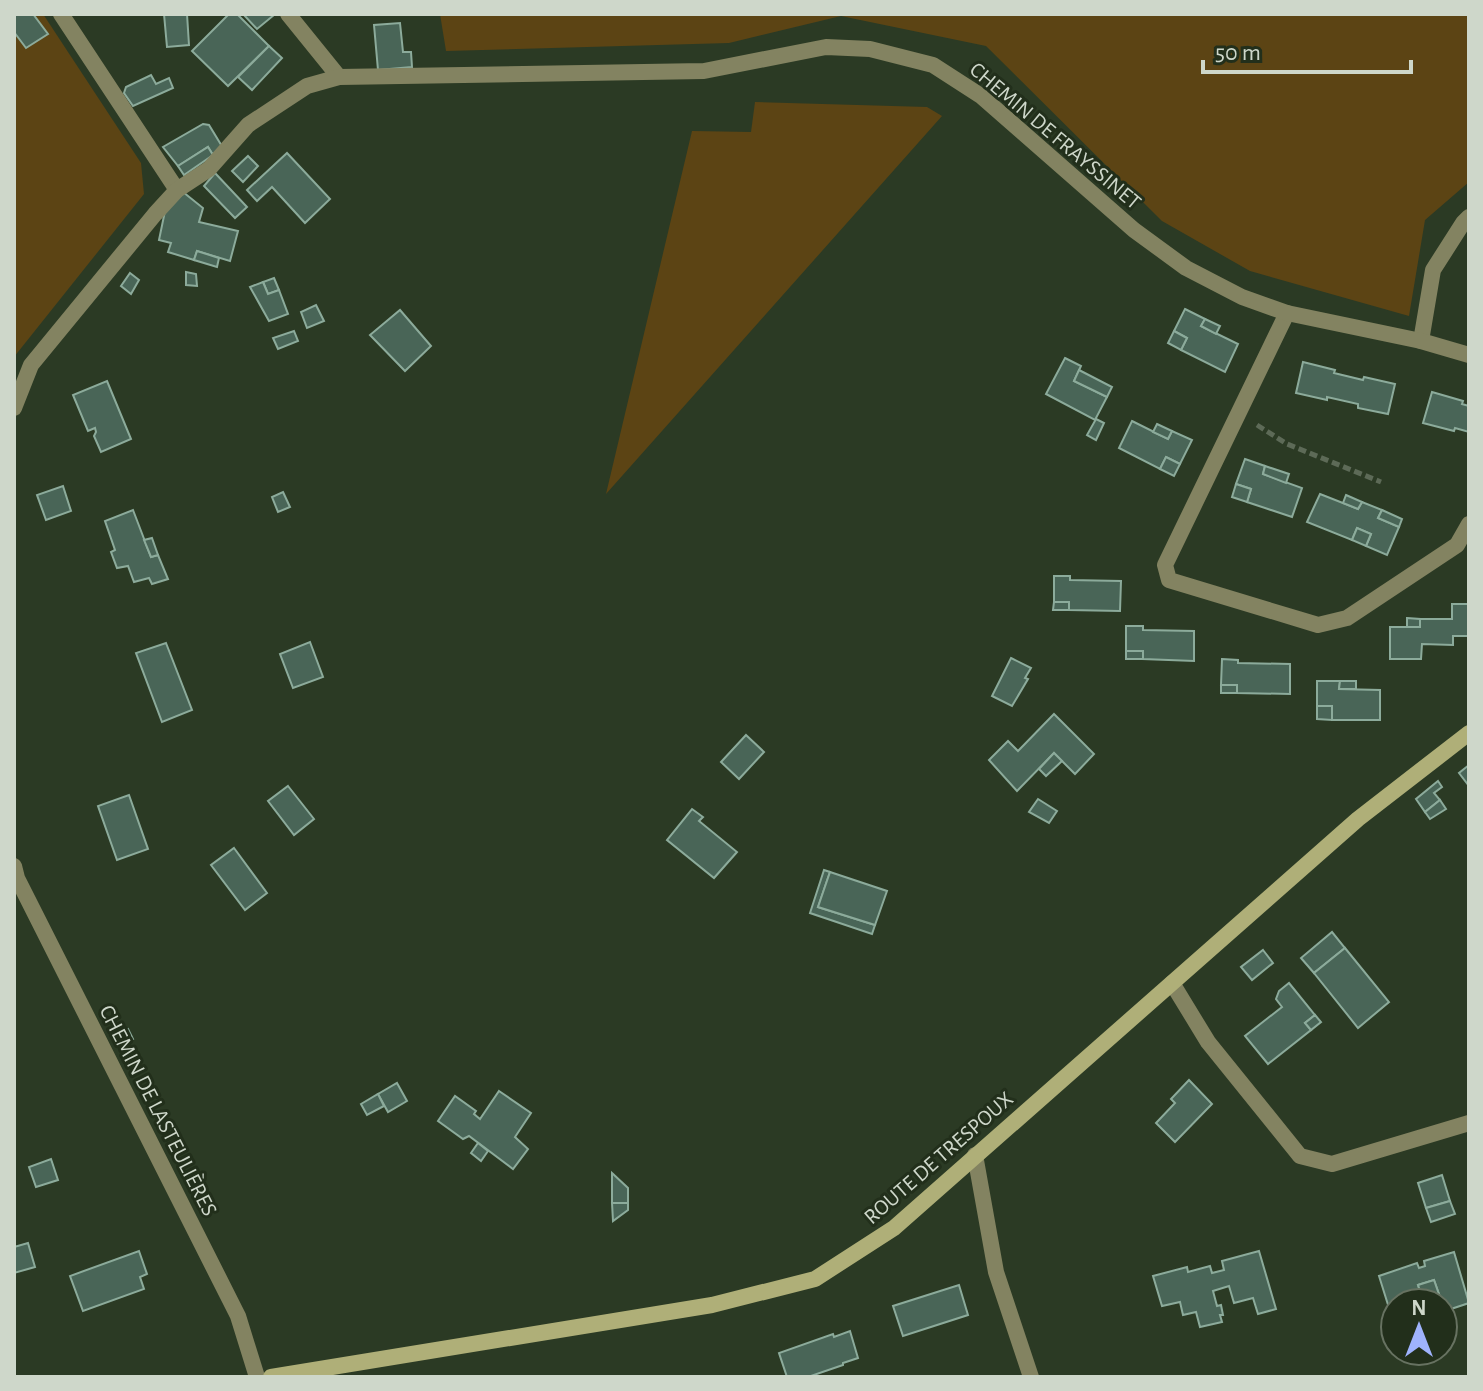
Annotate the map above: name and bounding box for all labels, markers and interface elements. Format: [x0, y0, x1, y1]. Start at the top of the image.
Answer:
scale bar [1203, 24, 1411, 74]
text: 50 m [1215, 41, 1261, 65]
street label: CHEMIN DE FRAYSSINET [966, 58, 1145, 214]
street label: CHEMIN DE LASTEULIÈRES [95, 1001, 222, 1219]
street label: ROUTE DE TRESPOUX [860, 1087, 1017, 1228]
north arrow [1379, 1287, 1459, 1367]
text: N [1411, 1297, 1427, 1319]

